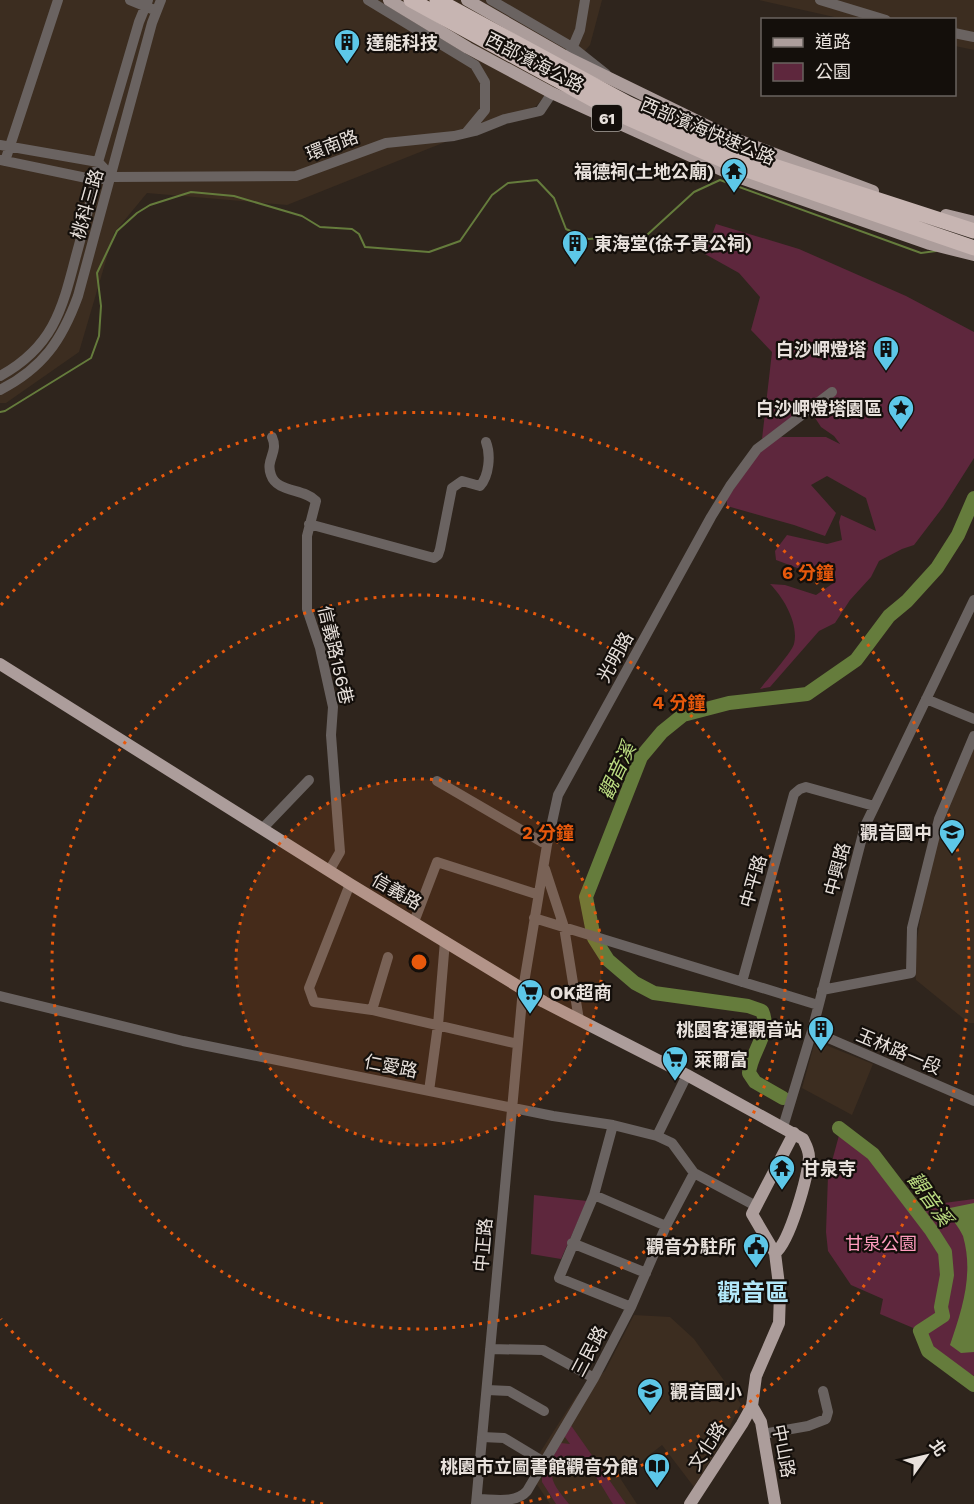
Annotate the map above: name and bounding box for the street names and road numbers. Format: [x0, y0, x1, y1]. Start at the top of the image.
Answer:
street label: 西部濱海公路 [482, 28, 588, 96]
street label: 西部濱海快速公路 [638, 93, 778, 169]
road number: 61 [592, 105, 622, 131]
street label: 環南路 [303, 126, 361, 164]
street label: 桃科三路 [67, 167, 107, 241]
street label: 信義路156巷 [314, 604, 358, 706]
street label: 光明路 [593, 628, 637, 686]
street label: 中興路 [820, 840, 854, 898]
street label: 中平路 [735, 852, 771, 910]
street label: 信義路 [368, 868, 426, 914]
street label: 玉林路一段 [853, 1024, 945, 1078]
street label: 仁愛路 [362, 1051, 420, 1081]
street label: 中正路 [470, 1217, 496, 1273]
street label: 三民路 [567, 1322, 611, 1380]
street label: 文化路 [683, 1418, 731, 1474]
street label: 中山路 [769, 1422, 799, 1480]

